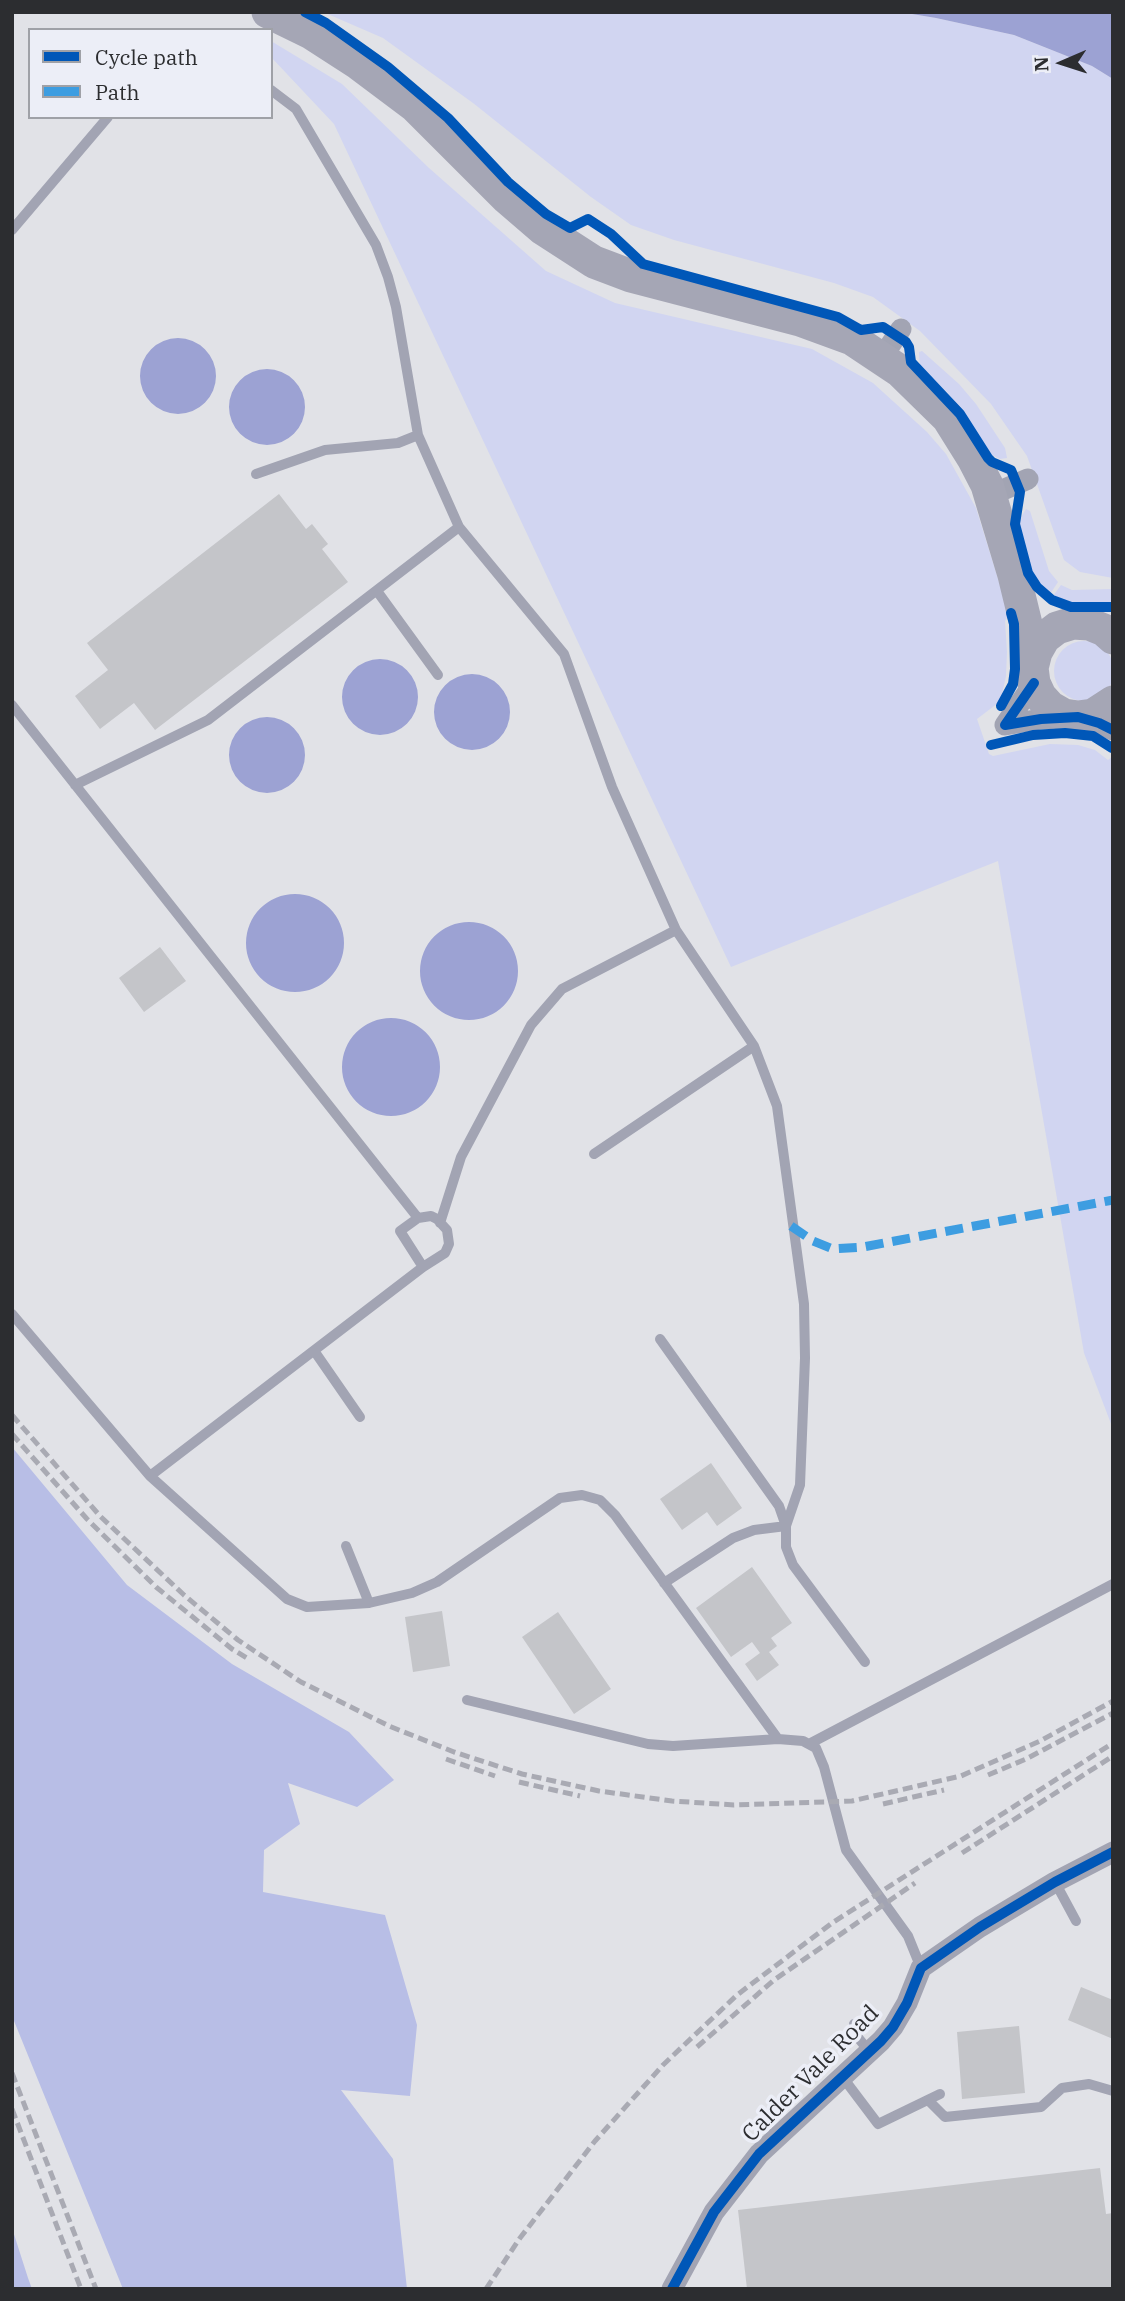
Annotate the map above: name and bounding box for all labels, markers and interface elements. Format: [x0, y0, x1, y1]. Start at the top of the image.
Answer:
legend [28, 28, 273, 119]
north arrow [1027, 28, 1097, 98]
text: Cycle path [95, 43, 198, 71]
text: N [1029, 56, 1053, 72]
text: Path [95, 78, 140, 106]
street label: Calder Vale Road [737, 2000, 885, 2148]

